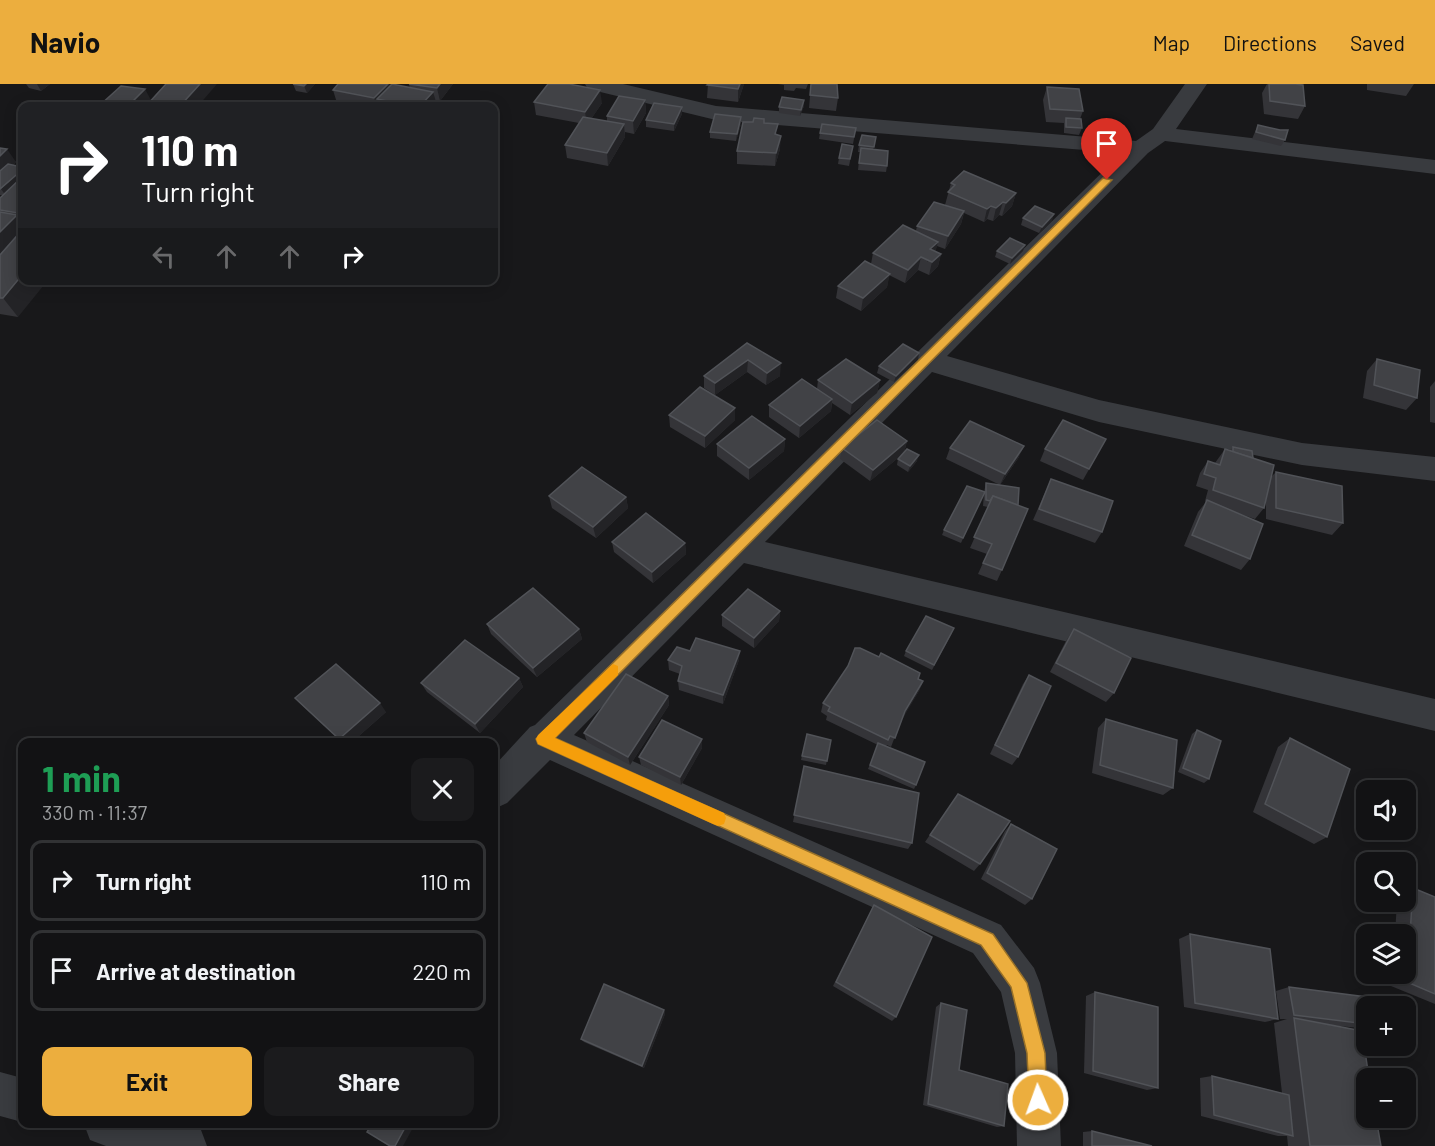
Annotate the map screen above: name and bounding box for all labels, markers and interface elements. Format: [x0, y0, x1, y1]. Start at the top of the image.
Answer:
text: Navio [30, 25, 100, 59]
text: Map [1153, 30, 1190, 55]
text: Directions [1223, 30, 1317, 55]
text: Saved [1350, 30, 1405, 55]
pin [1081, 118, 1132, 180]
text: 110 m [141, 124, 238, 174]
icon: right [42, 126, 120, 204]
icon: arrive [1090, 127, 1123, 160]
text: Turn right [141, 175, 255, 207]
icon: left [147, 240, 180, 273]
icon: ahead [210, 240, 243, 273]
icon: ahead [273, 240, 306, 273]
icon: right [336, 240, 369, 273]
text: 1 min [42, 756, 121, 799]
button: close [411, 758, 474, 821]
map controls [1356, 780, 1416, 1128]
button: sound [1356, 780, 1416, 840]
text: 330 m · 11:37 [42, 800, 147, 824]
button: search [1356, 852, 1416, 912]
icon: right [45, 864, 78, 897]
text: Turn right [96, 868, 191, 894]
text: 110 m [421, 868, 471, 894]
button: layers [1356, 924, 1416, 984]
icon: arrive [45, 954, 78, 987]
text: Arrive at destination [96, 958, 295, 984]
text: 220 m [412, 958, 471, 984]
button: + [1356, 996, 1416, 1056]
button: Exit [42, 1047, 252, 1116]
button: Share [264, 1047, 474, 1116]
position arrow [1006, 1068, 1070, 1132]
button: − [1356, 1068, 1416, 1128]

